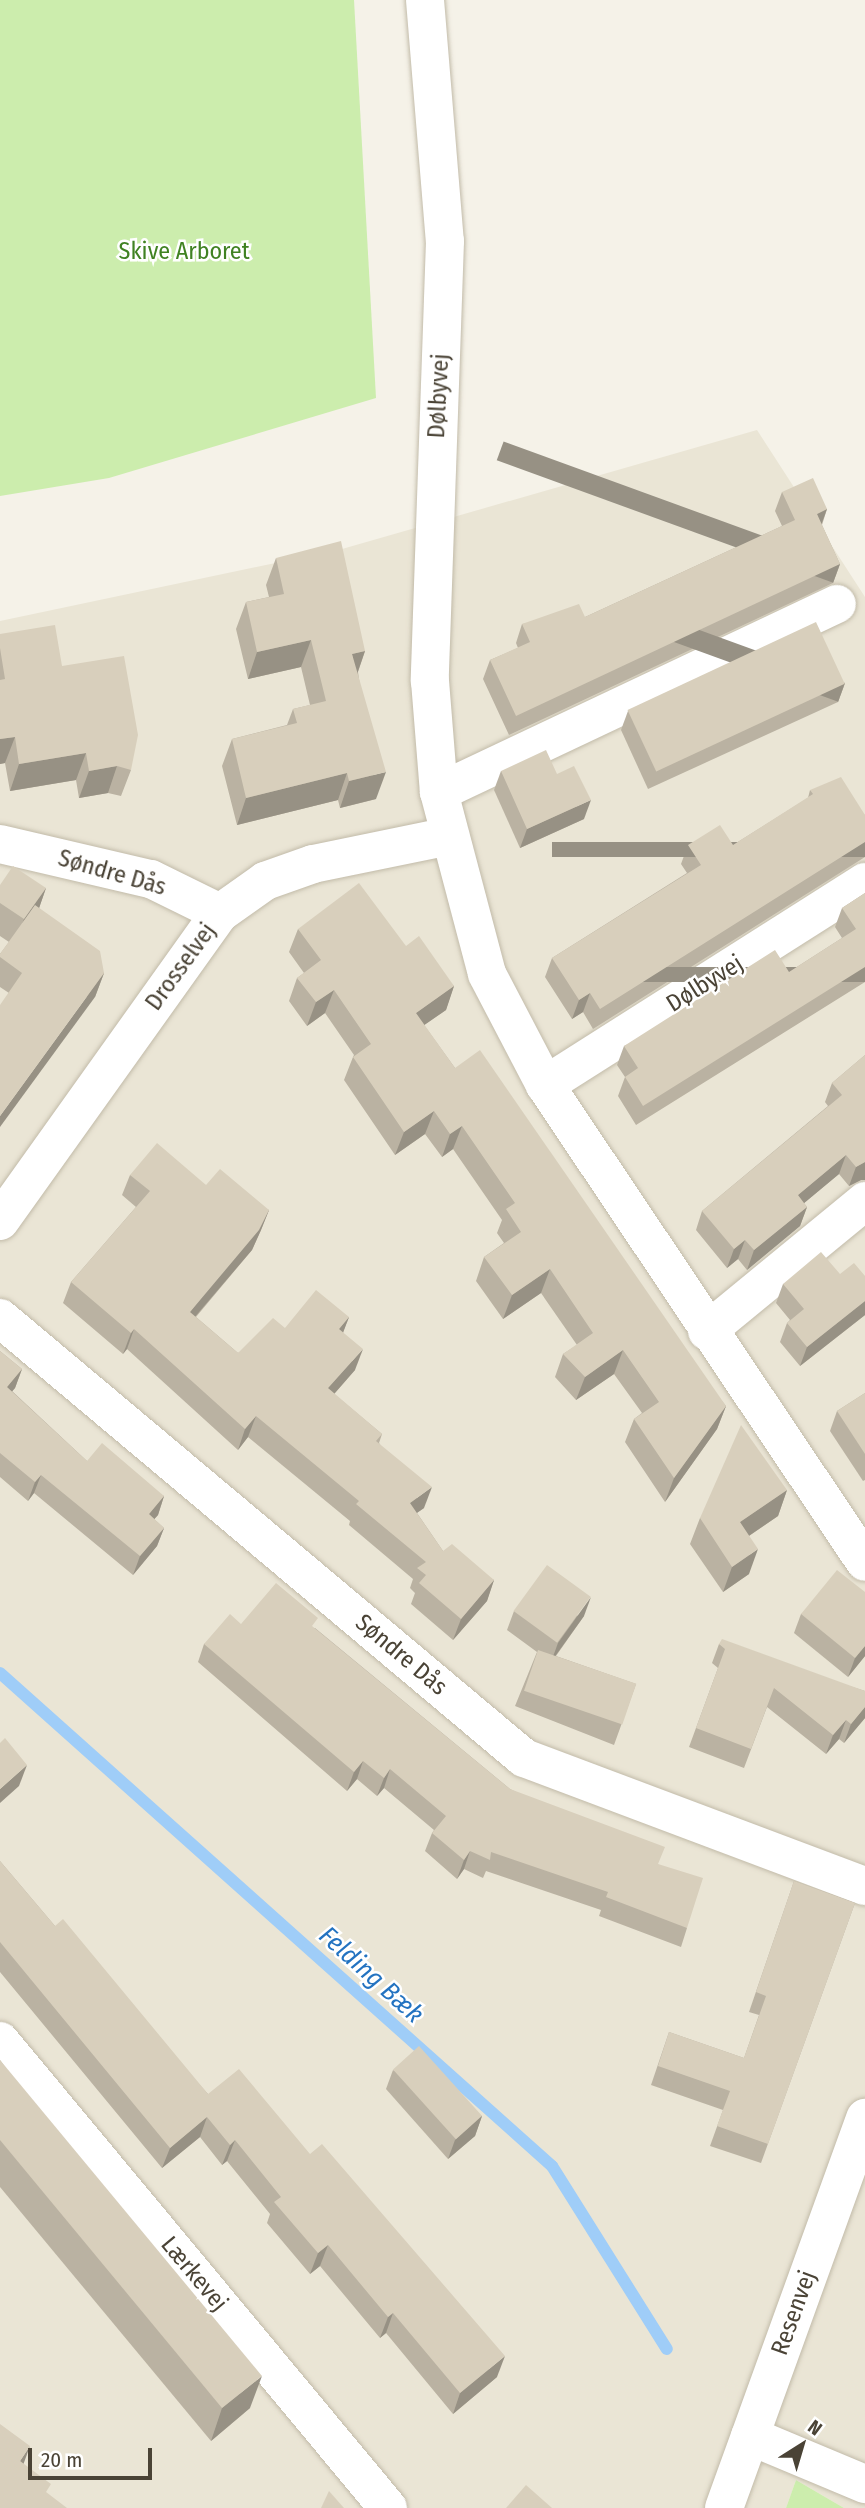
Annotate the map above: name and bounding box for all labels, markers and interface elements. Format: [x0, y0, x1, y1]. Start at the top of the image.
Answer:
park label: Skive Arboret [118, 238, 250, 266]
street label: Dølbyvej [422, 353, 456, 439]
street label: Søndre Dås [55, 844, 169, 902]
street label: Drosselvej [140, 918, 222, 1016]
street label: Dølbyvej [661, 949, 749, 1019]
street label: Søndre Dås [349, 1608, 453, 1702]
water label: Felding Bæk [312, 1920, 430, 2030]
street label: Lærkevej [155, 2231, 233, 2317]
street label: Resenvej [765, 2267, 823, 2359]
north arrow [767, 2410, 837, 2480]
text: N [803, 2415, 826, 2440]
scale bar [32, 2434, 156, 2478]
text: 20 m [41, 2447, 82, 2473]

